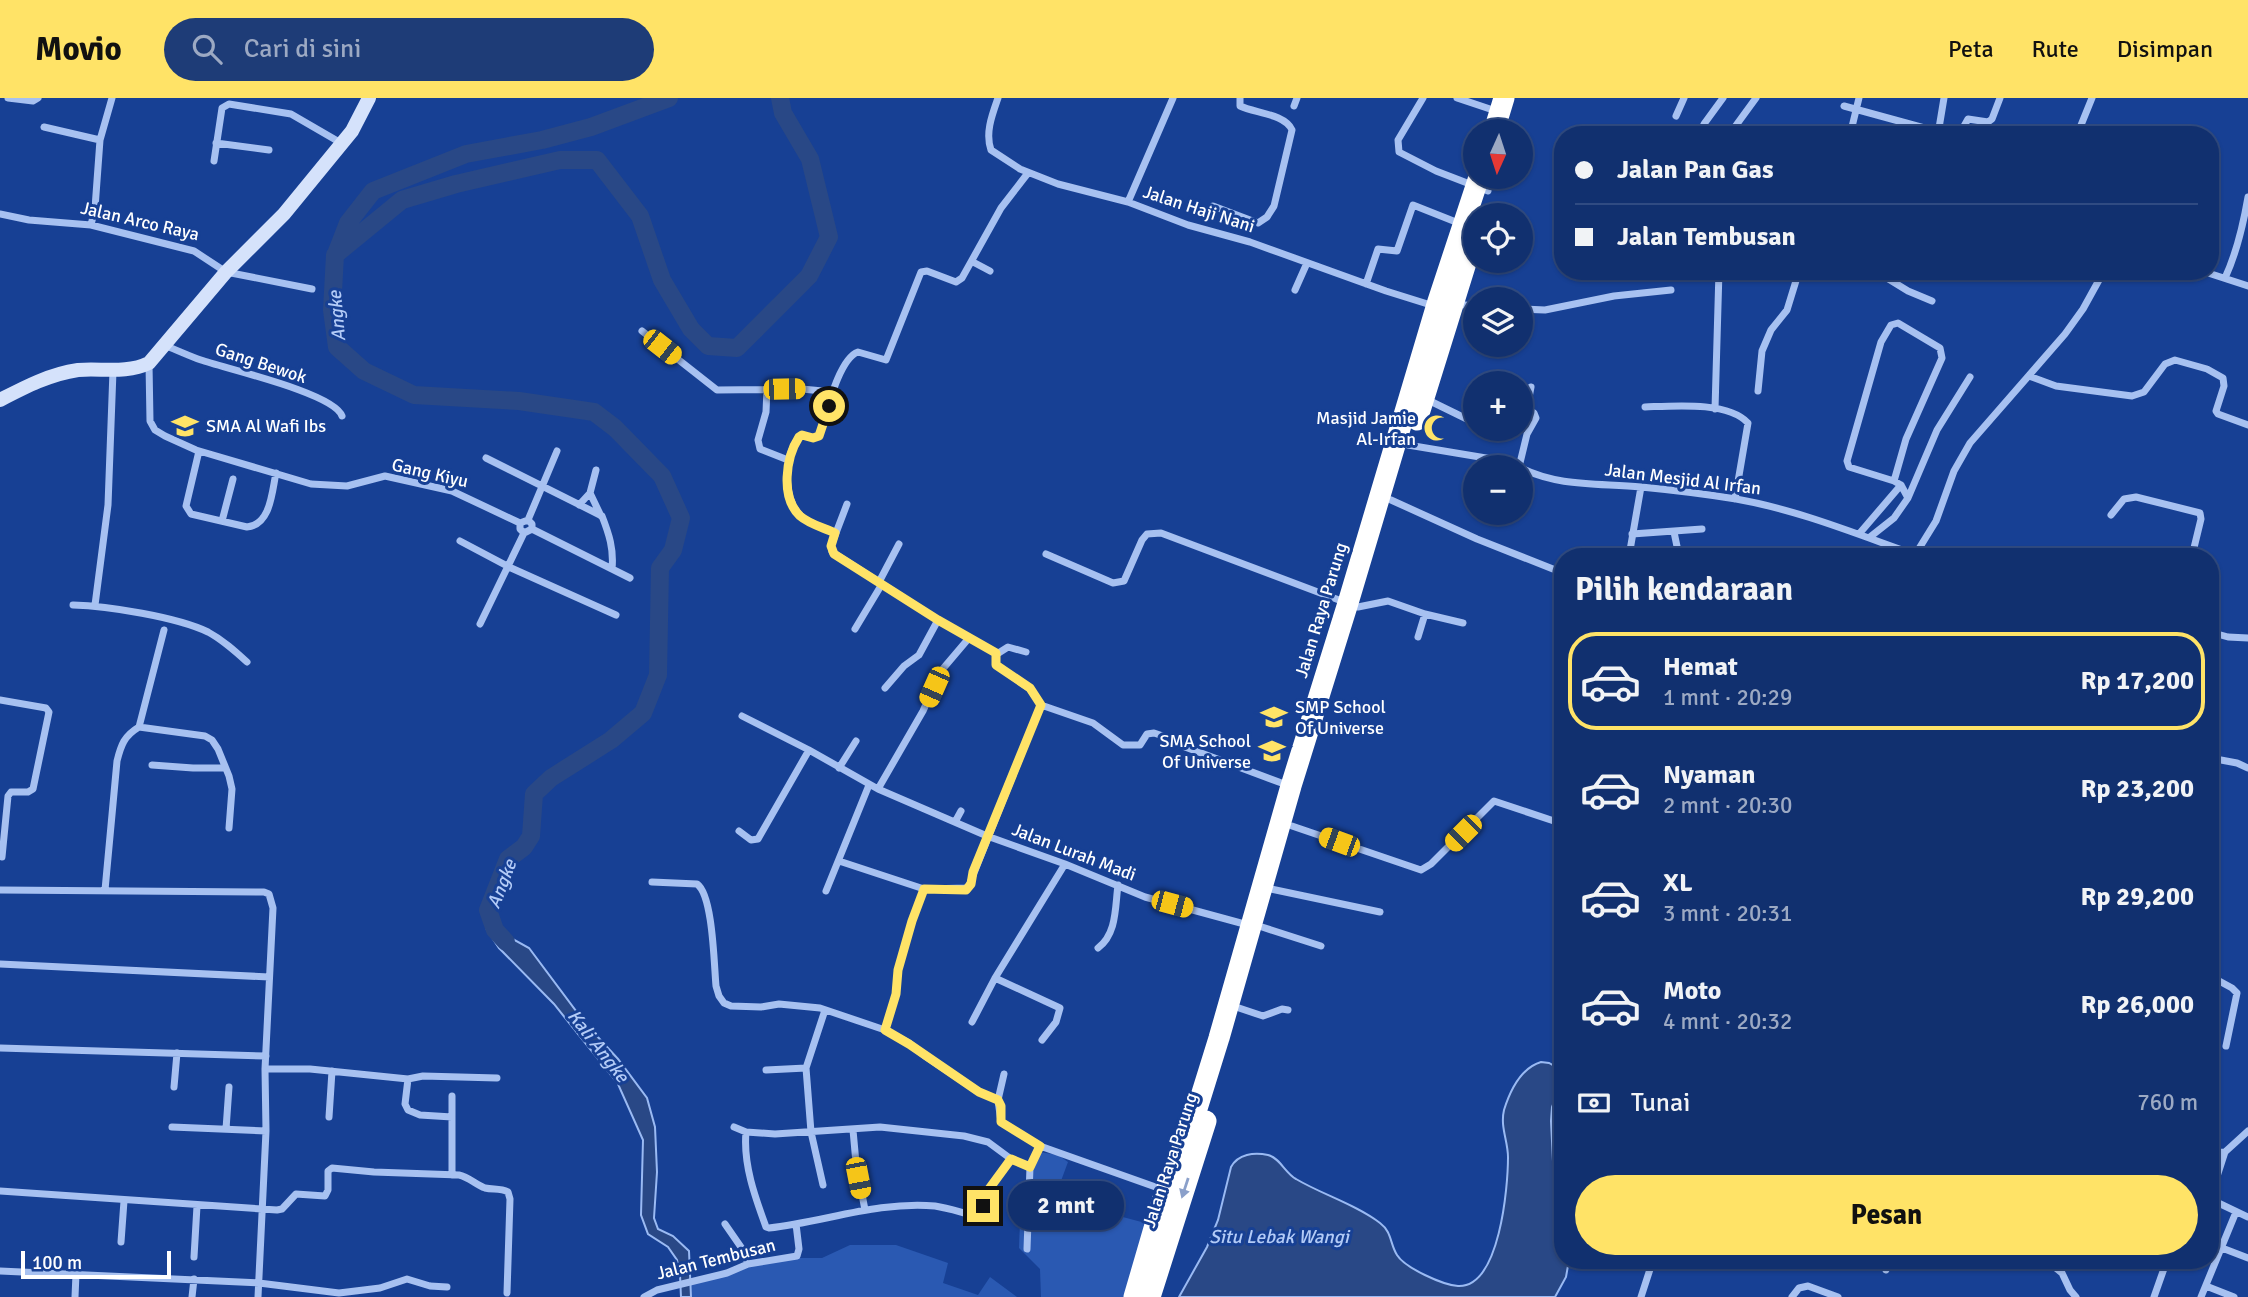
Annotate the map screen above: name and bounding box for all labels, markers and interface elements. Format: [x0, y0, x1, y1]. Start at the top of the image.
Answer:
search box [164, 18, 654, 81]
text: Movio [35, 29, 122, 70]
icon: search [188, 30, 226, 68]
text: Cari di sini [244, 33, 361, 65]
text: Peta [1948, 34, 1994, 64]
text: Rute [2032, 34, 2079, 64]
text: Disimpan [2117, 34, 2213, 64]
north arrow [1463, 119, 1533, 189]
map controls [1463, 119, 1533, 525]
text: Jalan Pan Gas [1617, 154, 1773, 186]
street label: Jalan Haji Nani [1140, 181, 1258, 237]
street label: Jalan Arco Raya [79, 197, 201, 245]
button: locate [1463, 203, 1533, 273]
text: Jalan Tembusan [1617, 221, 1796, 253]
button: layers [1463, 287, 1533, 357]
water label: Angke [323, 288, 351, 342]
car [639, 326, 686, 368]
street label: Gang Bewok [213, 338, 309, 388]
button: + [1463, 371, 1533, 441]
car [763, 378, 806, 400]
route start [813, 390, 845, 422]
place label: Masjid Jamie Al-Irfan [1316, 407, 1416, 450]
school or university icon: SMA Al Wafi Ibs [170, 411, 200, 441]
mosque icon: Masjid Jamie Al-Irfan [1422, 413, 1452, 443]
place label: SMA Al Wafi Ibs [206, 415, 326, 437]
street label: Gang Kiyu [390, 454, 470, 492]
button: − [1463, 455, 1533, 525]
street label: Jalan Mesjid Al Irfan [1604, 458, 1762, 500]
street label: Jalan Raya Parung [1290, 540, 1352, 680]
text: Pilih kendaraan [1575, 570, 1793, 609]
icon: car [1579, 650, 1642, 713]
text: Hemat [1663, 651, 1738, 683]
car [916, 664, 953, 710]
text: Rp 17,200 [2080, 665, 2194, 697]
text: 1 mnt · 20:29 [1663, 683, 1792, 712]
place label: SMP School Of Universe [1295, 696, 1386, 739]
school or university icon: SMP School Of Universe [1259, 702, 1289, 732]
place label: SMA School Of Universe [1159, 730, 1251, 773]
school or university icon: SMA School Of Universe [1257, 736, 1287, 766]
icon: car [1579, 758, 1642, 821]
text: Nyaman [1663, 759, 1756, 791]
text: Rp 23,200 [2080, 773, 2194, 805]
text: 2 mnt · 20:30 [1663, 791, 1792, 820]
car [1441, 811, 1486, 855]
street label: Jalan Lurah Madi [1009, 818, 1139, 886]
car [1316, 825, 1363, 859]
water label: Angke [482, 855, 523, 912]
icon: car [1579, 866, 1642, 929]
text: XL [1663, 867, 1693, 899]
text: Rp 29,200 [2080, 881, 2194, 913]
car [1149, 888, 1196, 920]
text: 3 mnt · 20:31 [1663, 899, 1792, 928]
icon: car [1579, 974, 1642, 1037]
text: Moto [1663, 975, 1721, 1007]
text: Rp 26,000 [2080, 989, 2194, 1021]
water label: Kali Angke [562, 1005, 635, 1089]
text: 4 mnt · 20:32 [1663, 1007, 1792, 1036]
icon: cash [1575, 1084, 1613, 1122]
text: Tunai [1631, 1087, 1690, 1119]
text: 760 m [2137, 1088, 2198, 1117]
street label: Jalan Raya Parung [1138, 1090, 1202, 1230]
car [844, 1155, 873, 1201]
button: Pesan [1575, 1175, 2198, 1255]
one-way arrow [1179, 1178, 1190, 1199]
callout: 2 mnt [1007, 1182, 1123, 1230]
route end [967, 1190, 999, 1222]
text: 2 mnt [1037, 1191, 1095, 1220]
water label: Situ Lebak Wangi [1209, 1225, 1351, 1249]
street label: Jalan Tembusan [654, 1234, 778, 1284]
scale bar [21, 1248, 172, 1280]
text: 100 m [32, 1251, 82, 1275]

